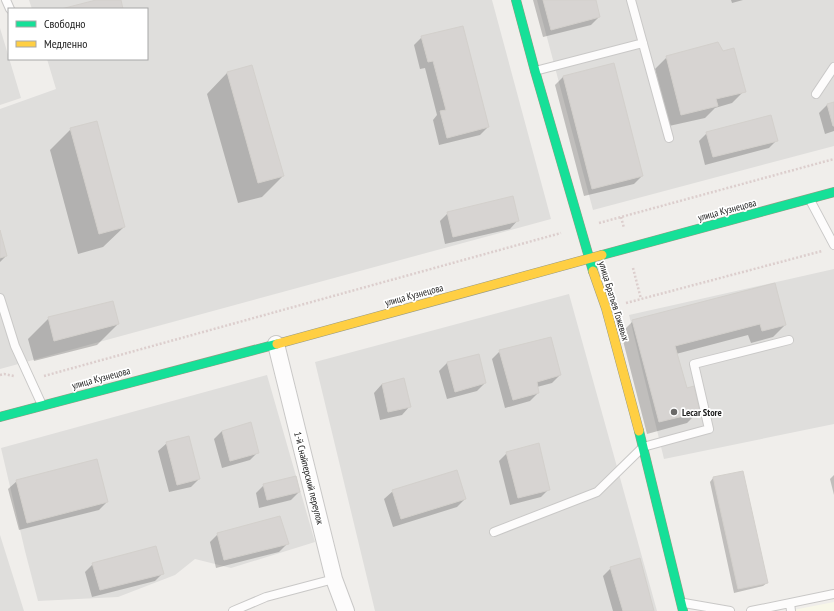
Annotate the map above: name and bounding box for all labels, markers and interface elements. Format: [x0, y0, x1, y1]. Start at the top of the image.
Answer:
legend [8, 8, 148, 60]
text: Свободно [44, 16, 86, 31]
text: Медленно [44, 36, 87, 51]
street label: улица Кузнецова [696, 196, 758, 224]
street label: улица Братьев Гожевых [596, 260, 632, 342]
street label: улица Кузнецова [383, 281, 445, 309]
street label: улица Кузнецова [70, 364, 132, 392]
place label: Lecar Store [682, 406, 722, 419]
marker: Lecar Store [669, 407, 679, 417]
street label: 1-й Снайперский переулок [291, 430, 327, 526]

